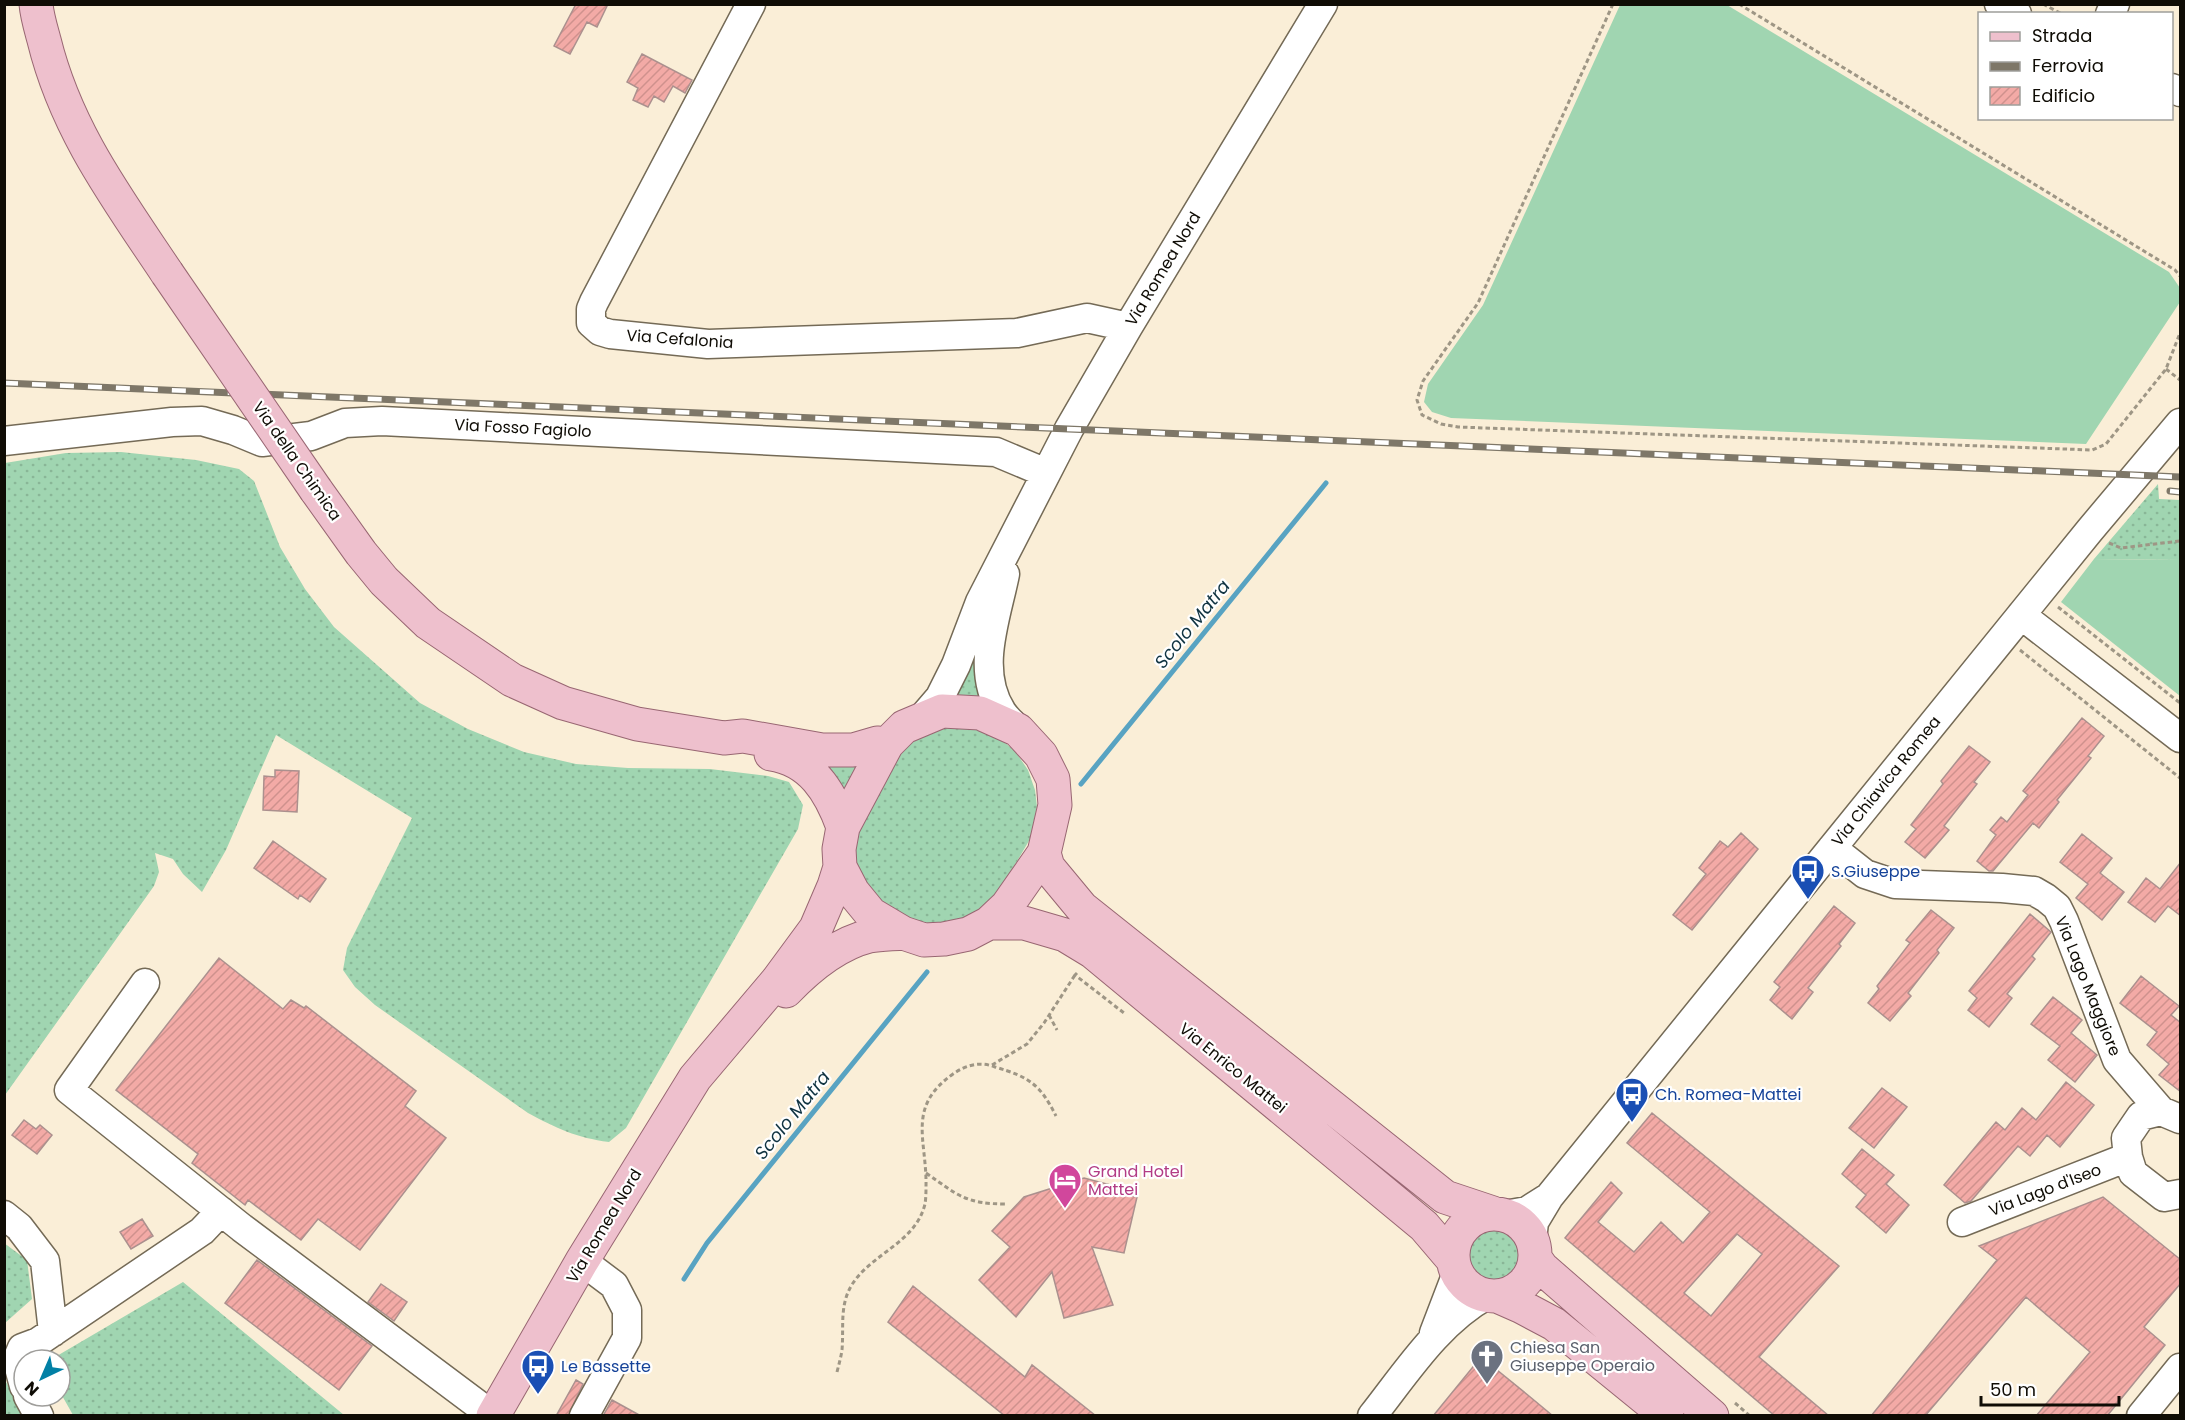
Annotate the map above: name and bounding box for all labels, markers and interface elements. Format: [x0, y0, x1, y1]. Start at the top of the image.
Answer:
legend [1978, 12, 2173, 120]
text: Strada [2032, 23, 2092, 48]
text: Ferrovia [2032, 53, 2104, 78]
text: Edificio [2032, 83, 2095, 108]
street label: Via Romea Nord [1120, 208, 1206, 330]
street label: Via Cefalonia [626, 324, 734, 354]
street label: Via della Chimica [247, 397, 347, 525]
street label: Via Fosso Fagiolo [454, 413, 592, 443]
water label: Scolo Matra [1149, 574, 1235, 674]
street label: Via Chiavica Romea [1826, 711, 1946, 851]
bus stop icon: S.Giuseppe [1790, 853, 1826, 900]
place label: S.Giuseppe [1831, 860, 1920, 883]
street label: Via Lago Maggiore [2049, 913, 2127, 1060]
street label: Via Enrico Mattei [1174, 1017, 1292, 1119]
water label: Scolo Matra [749, 1065, 835, 1165]
bus stop icon: Ch. Romea-Mattei [1614, 1076, 1650, 1123]
place label: Ch. Romea-Mattei [1655, 1083, 1801, 1106]
street label: Via Lago d'Iseo [1985, 1158, 2105, 1222]
place label: Grand Hotel Mattei [1088, 1160, 1184, 1201]
hotel icon: Grand Hotel Mattei [1047, 1162, 1083, 1209]
street label: Via Romea Nord [561, 1165, 647, 1287]
place label: Chiesa San Giuseppe Operaio [1510, 1336, 1655, 1377]
church icon: Chiesa San Giuseppe Operaio [1469, 1338, 1505, 1385]
north arrow [12, 1348, 72, 1408]
bus stop icon: Le Bassette [520, 1348, 556, 1395]
place label: Le Bassette [561, 1355, 651, 1378]
scale bar [1981, 1369, 2119, 1407]
text: N [20, 1376, 44, 1401]
text: 50 m [1990, 1377, 2036, 1402]

